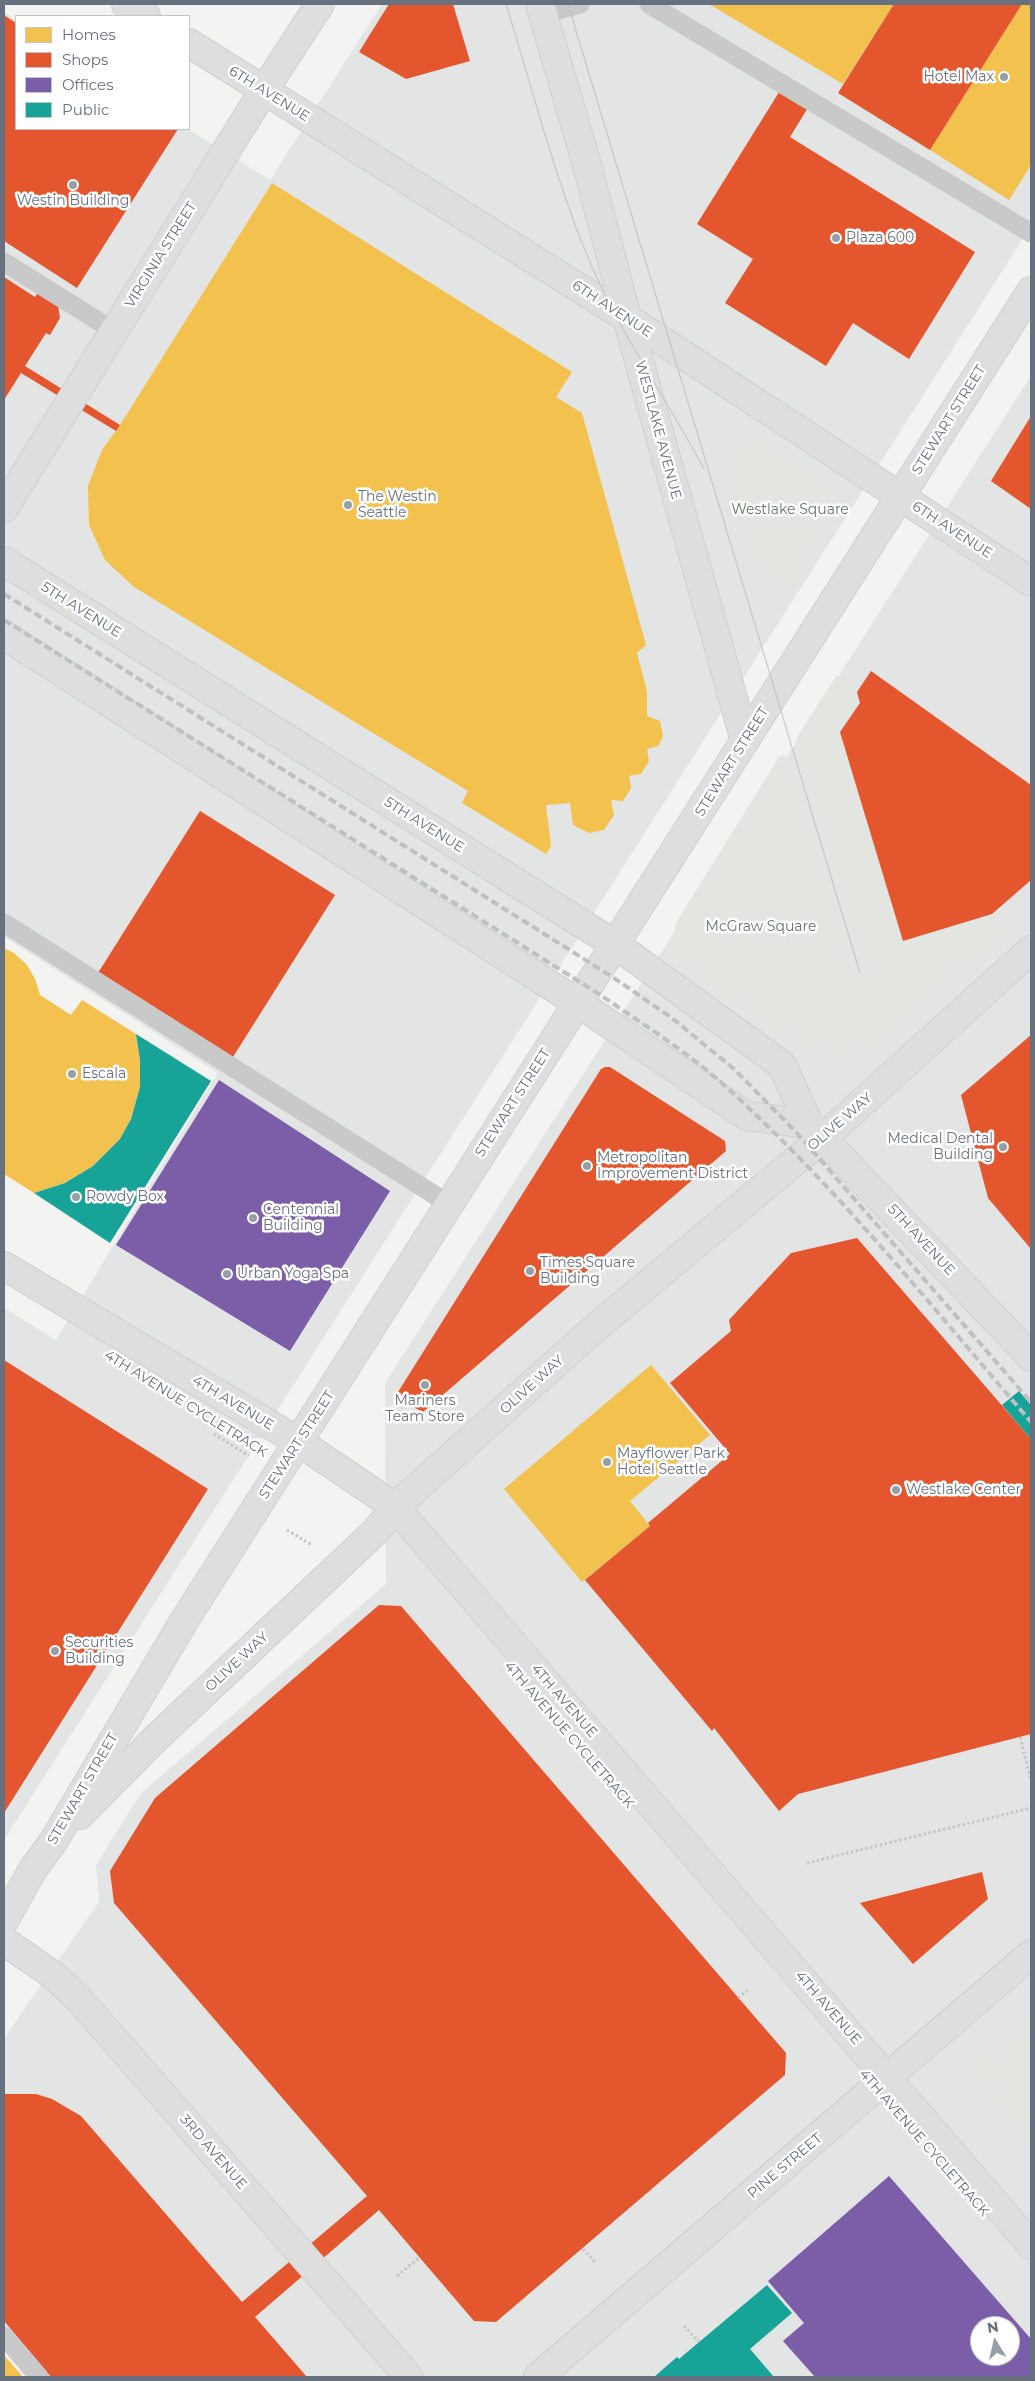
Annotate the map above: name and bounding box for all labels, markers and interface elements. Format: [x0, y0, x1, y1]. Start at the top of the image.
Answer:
legend [15, 15, 190, 130]
text: Homes [62, 25, 116, 44]
text: Shops [62, 50, 108, 69]
street label: 6TH AVENUE [226, 63, 312, 125]
place label: Hotel Max [923, 69, 994, 85]
marker: Hotel Max [998, 71, 1010, 83]
text: Offices [62, 75, 114, 94]
text: Public [62, 100, 110, 119]
marker: Westin Building [67, 179, 79, 191]
place label: Westin Building [17, 193, 129, 209]
street label: VIRGINIA STREET [122, 199, 200, 311]
place label: Plaza 600 [846, 230, 914, 246]
marker: Plaza 600 [830, 232, 842, 244]
street label: 6TH AVENUE [569, 277, 655, 341]
street label: WESTLAKE AVENUE [631, 359, 685, 501]
street label: STEWART STREET [909, 362, 989, 478]
place label: The Westin Seattle [358, 489, 437, 522]
street label: 6TH AVENUE [909, 498, 995, 562]
marker: The Westin Seattle [342, 499, 354, 511]
park label: Westlake Square [731, 502, 849, 518]
street label: 5TH AVENUE [38, 579, 124, 641]
street label: STEWART STREET [692, 704, 772, 820]
street label: 5TH AVENUE [381, 794, 467, 856]
park label: McGraw Square [706, 919, 816, 935]
street label: STEWART STREET [472, 1046, 554, 1160]
place label: Escala [82, 1066, 126, 1082]
marker: Escala [66, 1068, 78, 1080]
street label: OLIVE WAY [804, 1089, 876, 1155]
place label: Medical Dental Building [887, 1131, 993, 1164]
marker: Medical Dental Building [997, 1141, 1009, 1153]
place label: Metropolitan Improvement District [597, 1150, 748, 1182]
marker: Metropolitan Improvement District [581, 1160, 593, 1172]
place label: Rowdy Box [86, 1189, 164, 1205]
marker: Rowdy Box [70, 1191, 82, 1203]
street label: 5TH AVENUE [884, 1201, 958, 1279]
place label: Centennial Building [263, 1202, 339, 1234]
marker: Centennial Building [247, 1212, 259, 1224]
place label: Times Square Building [540, 1255, 635, 1288]
marker: Times Square Building [524, 1265, 536, 1277]
place label: Urban Yoga Spa [237, 1266, 349, 1282]
marker: Urban Yoga Spa [221, 1268, 233, 1280]
street label: 4TH AVENUE CYCLETRACK [101, 1347, 271, 1461]
street label: OLIVE WAY [497, 1352, 567, 1418]
street label: 4TH AVENUE [189, 1372, 277, 1434]
marker: Mariners Team Store [419, 1379, 431, 1391]
street label: STEWART STREET [256, 1388, 338, 1502]
place label: Mariners Team Store [386, 1393, 464, 1425]
place label: Mayflower Park Hotel Seattle [617, 1446, 725, 1478]
marker: Mayflower Park Hotel Seattle [601, 1456, 613, 1468]
place label: Westlake Center [906, 1482, 1021, 1498]
marker: Westlake Center [890, 1484, 902, 1496]
street label: OLIVE WAY [202, 1629, 272, 1695]
place label: Securities Building [65, 1635, 133, 1668]
marker: Securities Building [49, 1645, 61, 1657]
street label: 4TH AVENUE CYCLETRACK [501, 1658, 637, 1812]
street label: 4TH AVENUE [528, 1661, 600, 1741]
street label: STEWART STREET [44, 1730, 122, 1848]
street label: 4TH AVENUE [792, 1968, 864, 2048]
street label: 4TH AVENUE CYCLETRACK [856, 2066, 992, 2220]
street label: 3RD AVENUE [176, 2111, 250, 2193]
street label: PINE STREET [744, 2130, 826, 2202]
north arrow [970, 2316, 1020, 2366]
text: N [986, 2317, 1000, 2337]

